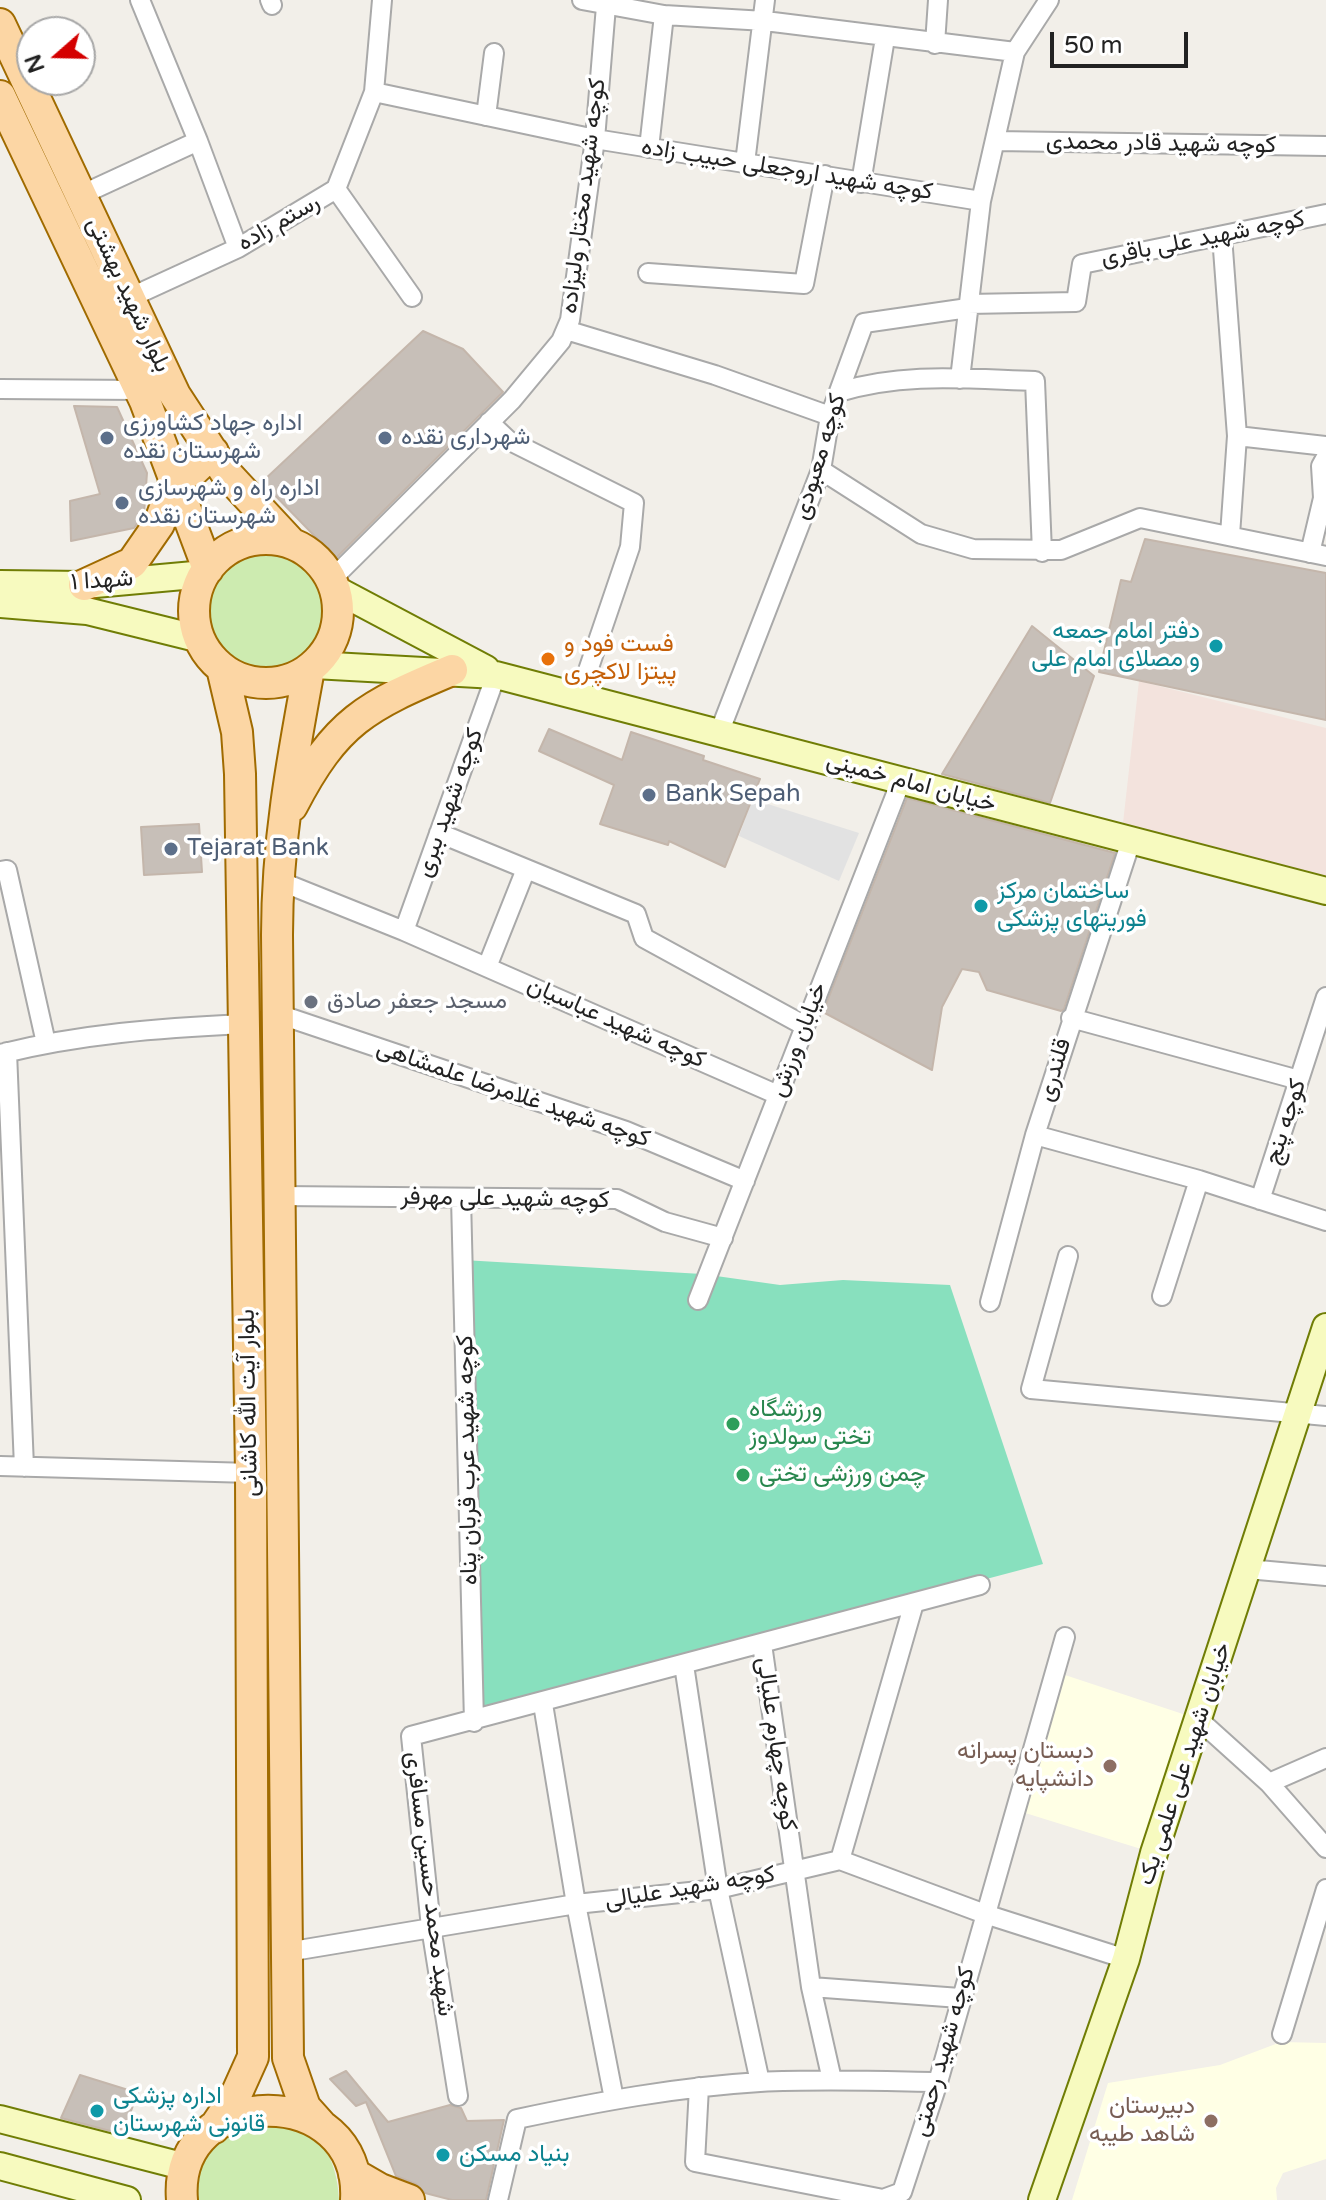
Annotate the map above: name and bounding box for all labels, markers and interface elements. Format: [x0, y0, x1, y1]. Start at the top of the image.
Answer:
north arrow [16, 16, 96, 96]
scale bar [1054, 16, 1192, 66]
text: 50 m [1064, 31, 1122, 60]
text: N [20, 51, 51, 76]
street label: کوچه شهید مختار ولیزاده [555, 77, 613, 315]
street label: کوچه شهید قادر محمدی [1046, 128, 1276, 160]
street label: کوچه شهید اروجعلی حبیب زاده [639, 133, 935, 207]
street label: رستم زاده [233, 188, 325, 258]
street label: کوچه شهید علی باقری [1099, 205, 1307, 273]
street label: بلوار شهید بهشتی [80, 213, 176, 377]
street label: کوچه معبودی [787, 391, 853, 523]
place label: اداره جهاد کشاورزی شهرستان نقده [123, 410, 302, 466]
place label: شهرداری نقده [401, 424, 530, 452]
marker: اداره جهاد کشاورزی شهرستان نقده [98, 429, 116, 447]
marker: شهرداری نقده [376, 429, 394, 447]
place label: اداره راه و شهرسازی شهرستان نقده [138, 475, 319, 531]
marker: اداره راه و شهرسازی شهرستان نقده [113, 494, 131, 512]
street label: شهدا ۱ [70, 564, 134, 598]
place label: دفتر امام جمعه و مصلای امام علی [1031, 618, 1200, 674]
place label: فست فود و پیتزا لاکچری [564, 631, 676, 687]
marker: دفتر امام جمعه و مصلای امام علی [1207, 637, 1225, 655]
marker: فست فود و پیتزا لاکچری [539, 650, 557, 668]
street label: کوچه شهید ببری [410, 725, 490, 881]
street label: خیابان امام خمینی [823, 747, 999, 819]
place label: Bank Sepah [665, 781, 801, 809]
marker: Bank Sepah [640, 786, 658, 804]
place label: Tejarat Bank [187, 835, 329, 863]
marker: Tejarat Bank [162, 840, 180, 858]
place label: ساختمان مرکز فوریتهای پزشکی [997, 878, 1147, 934]
marker: ساختمان مرکز فوریتهای پزشکی [972, 897, 990, 915]
street label: کوچه شهید عباسیان [522, 971, 710, 1075]
street label: خیابان ورزش [764, 979, 834, 1101]
place label: مسجد جعفر صادق [327, 988, 507, 1016]
marker: مسجد جعفر صادق [302, 993, 320, 1011]
street label: کوچه شهید غلامرضا علمشاهی [373, 1034, 653, 1154]
street label: قلندری [1032, 1035, 1078, 1105]
street label: کوچه پنج [1259, 1076, 1313, 1168]
street label: کوچه شهید علی مهرفر [400, 1183, 610, 1215]
street label: بلوار آیت الله کاشانی [233, 1309, 265, 1497]
street label: کوچه شهید عرب قربان پناه [451, 1335, 485, 1585]
place label: ورزشگاه تختی سولدوز [749, 1396, 871, 1452]
marker: ورزشگاه تختی سولدوز [724, 1415, 742, 1433]
place label: چمن ورزشی تختی [759, 1461, 926, 1489]
marker: چمن ورزشی تختی [734, 1466, 752, 1484]
street label: خیابان شهید علی علمی یک [1132, 1639, 1238, 1889]
street label: کوچه چهارم علیالی [750, 1655, 802, 1833]
place label: دبستان پسرانه دانشپایه [957, 1738, 1094, 1794]
street label: شهید محمد حسین مسافری [398, 1750, 460, 2018]
marker: دبستان پسرانه دانشپایه [1101, 1757, 1119, 1775]
street label: کوچه شهید علیالی [603, 1860, 777, 1916]
street label: کوچه شهید رحمتی [906, 1964, 982, 2140]
place label: اداره پزشکی قانونی شهرستان [113, 2083, 265, 2139]
place label: دبیرستان شاهد طیبه [1089, 2093, 1195, 2149]
marker: اداره پزشکی قانونی شهرستان [88, 2102, 106, 2120]
marker: دبیرستان شاهد طیبه [1202, 2112, 1220, 2130]
place label: بنیاد مسکن [459, 2141, 570, 2169]
marker: بنیاد مسکن [434, 2146, 452, 2164]

